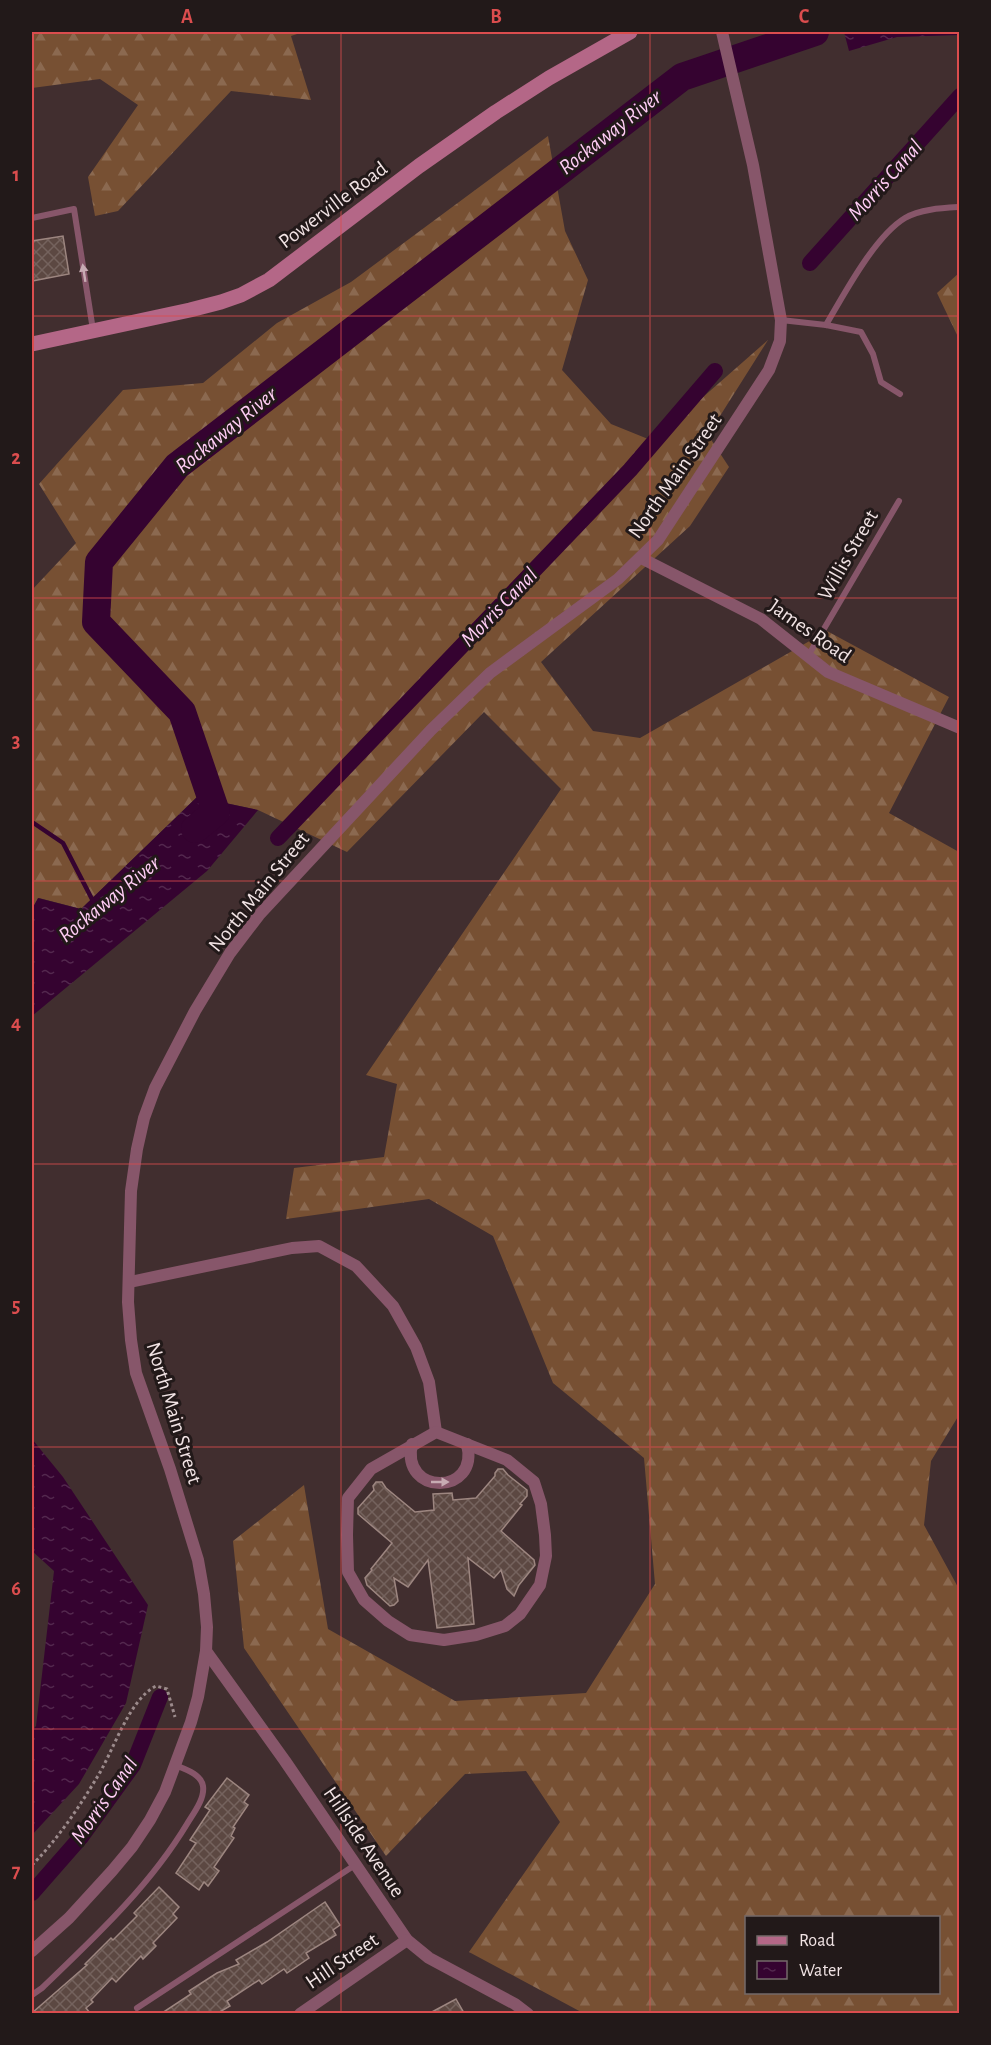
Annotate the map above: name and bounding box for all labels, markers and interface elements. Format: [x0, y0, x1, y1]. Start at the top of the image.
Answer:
text: A [181, 7, 193, 27]
text: B [490, 7, 502, 27]
text: C [799, 7, 810, 27]
water label: Rockaway River [555, 85, 666, 179]
water label: Morris Canal [843, 135, 927, 225]
street label: Powerville Road [275, 157, 391, 252]
text: 1 [12, 165, 20, 185]
one-way arrow [79, 263, 88, 282]
water label: Rockaway River [171, 382, 281, 477]
street label: North Main Street [624, 410, 726, 542]
text: 2 [11, 448, 21, 468]
street label: Willis Street [814, 506, 882, 604]
water label: Morris Canal [456, 563, 542, 651]
street label: James Road [765, 595, 855, 667]
text: 3 [12, 731, 20, 751]
street label: North Main Street [205, 828, 314, 956]
water label: Rockaway River [54, 851, 164, 946]
text: 4 [11, 1013, 21, 1033]
text: 5 [12, 1296, 20, 1316]
street label: North Main Street [143, 1340, 206, 1487]
one-way arrow [431, 1477, 450, 1487]
text: 6 [11, 1579, 21, 1599]
water label: Morris Canal [66, 1753, 142, 1847]
street label: Hillside Avenue [320, 1783, 408, 1901]
text: 7 [12, 1861, 21, 1881]
legend [745, 1916, 940, 1994]
street label: Hill Street [302, 1929, 382, 1993]
text: Road [799, 1932, 835, 1950]
text: Water [799, 1962, 842, 1980]

